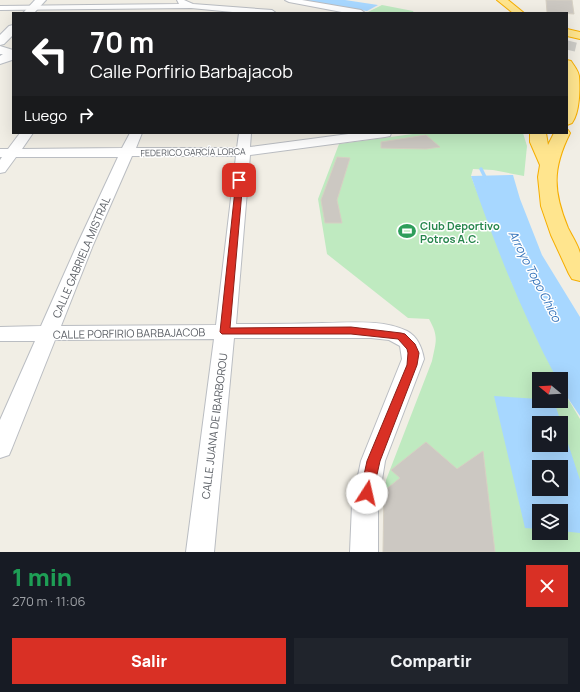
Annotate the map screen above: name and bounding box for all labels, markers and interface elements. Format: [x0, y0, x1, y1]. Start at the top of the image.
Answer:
text: 70 m [90, 23, 154, 61]
icon: left [24, 28, 76, 80]
text: Calle Porfirio Barbajacob [90, 59, 293, 83]
icon: right [75, 104, 97, 126]
text: Luego [24, 105, 67, 126]
street label: FEDERICO GARCÍA LORCA [140, 145, 246, 159]
pin [222, 163, 256, 197]
icon: arrive [228, 169, 250, 191]
street label: CALLE GABRIELA MISTRAL [49, 194, 114, 320]
place label: Club Deportivo Potros A.C. [420, 218, 500, 246]
sports icon: Club Deportivo Potros A.C. [397, 221, 417, 241]
water label: Arroyo Topo Chico [505, 227, 566, 325]
street label: CALLE PORFIRIO BARBAJACOB [53, 324, 205, 342]
street label: CALLE JUANA DE IBARBOROU [198, 352, 230, 500]
north arrow [532, 372, 568, 408]
map controls [532, 372, 568, 540]
button: sound [532, 416, 568, 452]
button: search [532, 460, 568, 496]
position arrow [346, 472, 388, 514]
button: layers [532, 504, 568, 540]
text: 1 min [12, 560, 72, 593]
button: close [526, 565, 568, 607]
text: 270 m · 11:06 [12, 592, 86, 610]
button: Salir [12, 638, 286, 684]
button: Compartir [294, 638, 568, 684]

